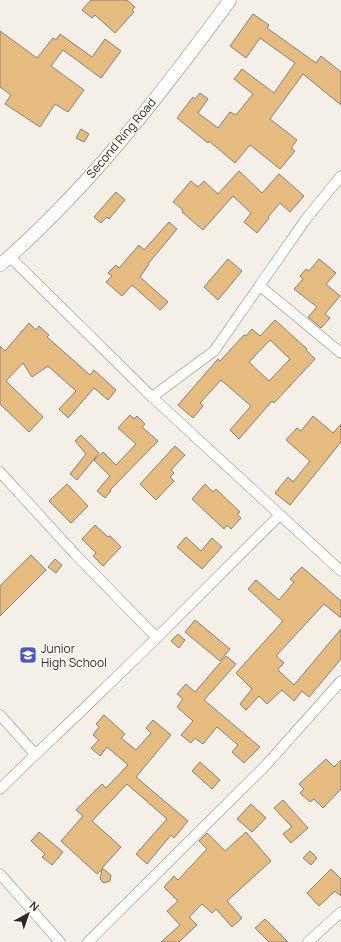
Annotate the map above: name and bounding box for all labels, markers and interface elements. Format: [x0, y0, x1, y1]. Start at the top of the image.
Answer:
street label: Second Ring Road [82, 94, 160, 182]
place label: Junior High School [41, 640, 107, 671]
school or university icon: Junior High School [18, 645, 38, 665]
north arrow [8, 894, 48, 934]
text: N [27, 898, 43, 914]

